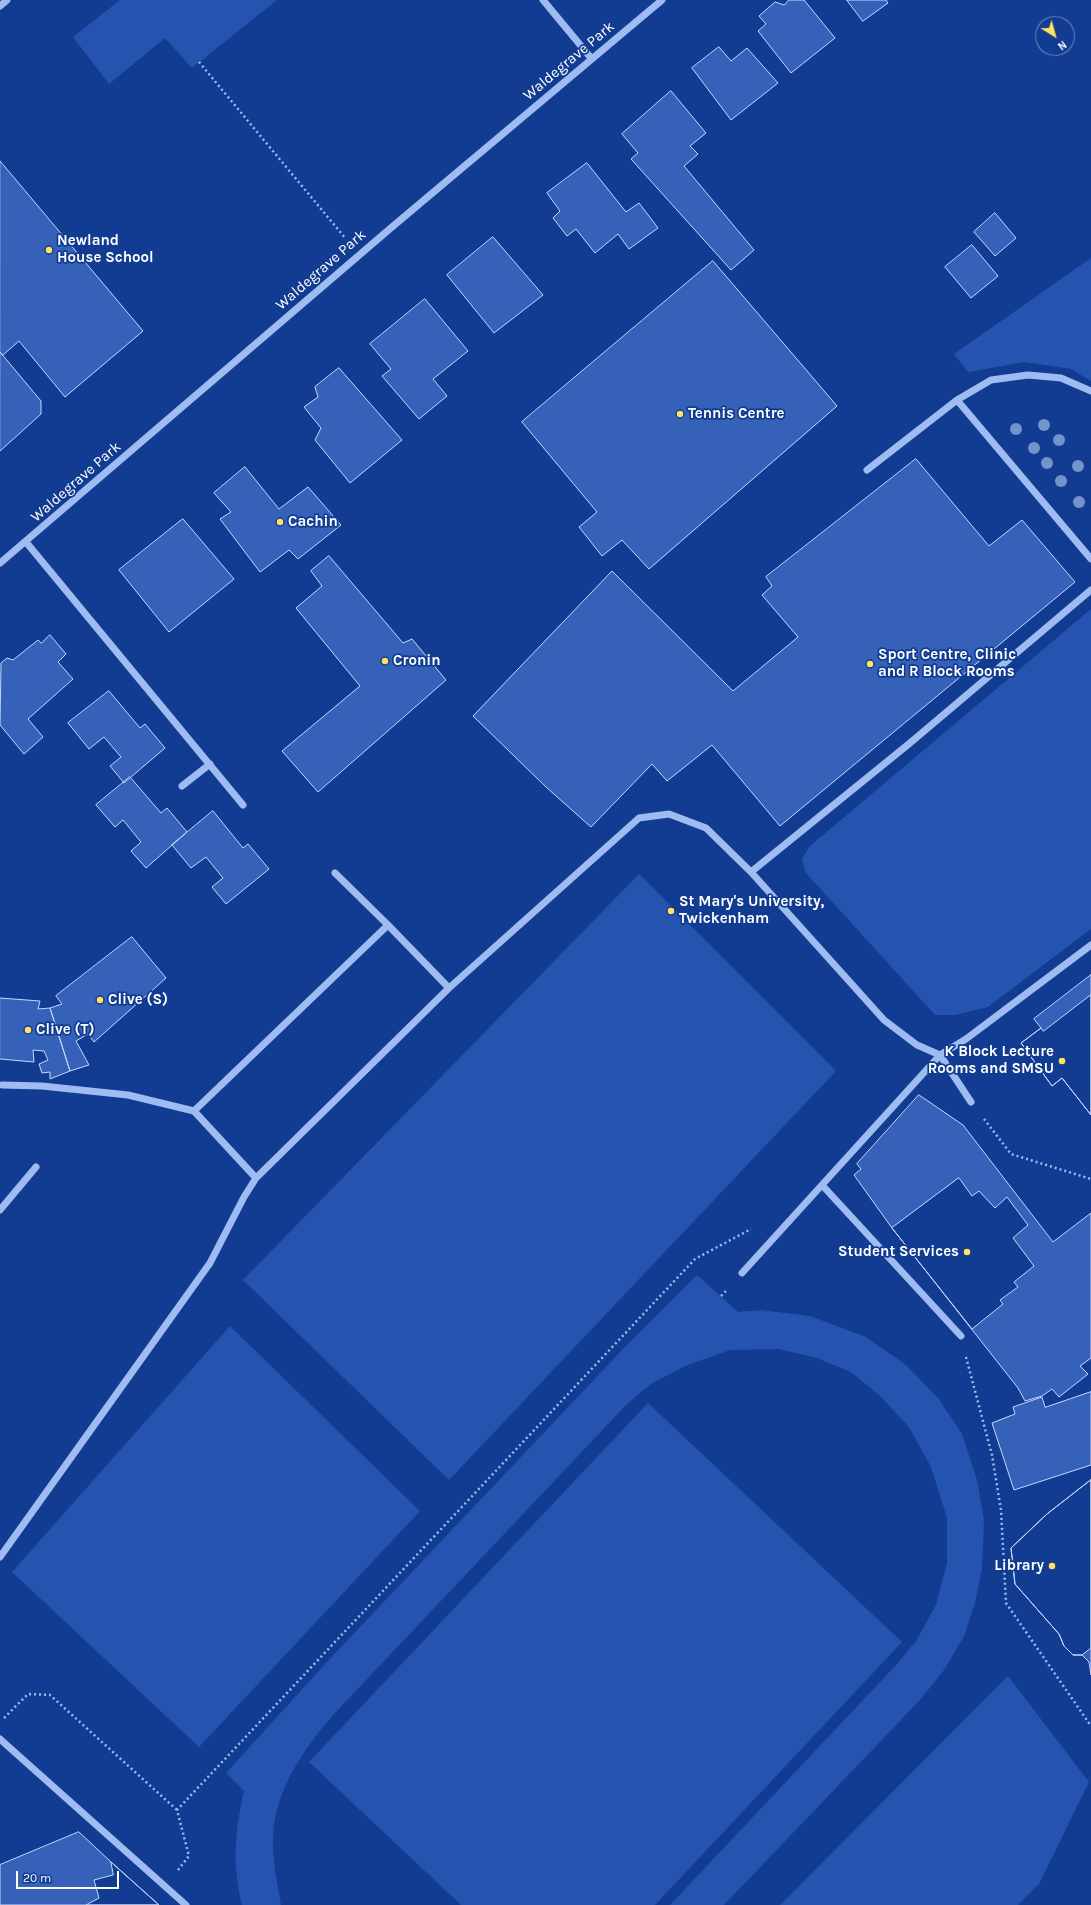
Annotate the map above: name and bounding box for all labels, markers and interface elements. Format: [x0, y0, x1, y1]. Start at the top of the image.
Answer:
north arrow [1035, 16, 1075, 56]
street label: Waldegrave Park [520, 18, 618, 104]
text: N [1055, 38, 1069, 53]
street label: Waldegrave Park [272, 226, 370, 314]
place label: Newland House School [57, 232, 154, 267]
marker: Newland House School [44, 245, 54, 255]
place label: Tennis Centre [688, 405, 785, 423]
marker: Tennis Centre [675, 409, 685, 419]
street label: Waldegrave Park [27, 438, 125, 526]
place label: Cachin [288, 513, 338, 531]
marker: Cachin [275, 517, 285, 527]
place label: Sport Centre, Clinic and R Block Rooms [878, 646, 1016, 681]
place label: Cronin [393, 652, 440, 670]
marker: Cronin [380, 656, 390, 666]
marker: Sport Centre, Clinic and R Block Rooms [865, 659, 875, 669]
place label: St Mary's University, Twickenham [679, 893, 824, 928]
marker: St Mary's University, Twickenham [666, 906, 676, 916]
place label: Clive (S) [108, 991, 168, 1009]
marker: Clive (S) [95, 995, 105, 1005]
place label: Clive (T) [36, 1021, 94, 1039]
marker: Clive (T) [23, 1025, 33, 1035]
place label: K Block Lecture Rooms and SMSU [928, 1043, 1054, 1078]
marker: K Block Lecture Rooms and SMSU [1057, 1056, 1067, 1066]
place label: Student Services [838, 1243, 959, 1261]
marker: Student Services [962, 1247, 972, 1257]
place label: Library [994, 1557, 1044, 1575]
marker: Library [1047, 1561, 1057, 1571]
scale bar [18, 1863, 121, 1889]
text: 20 m [23, 1871, 51, 1885]

